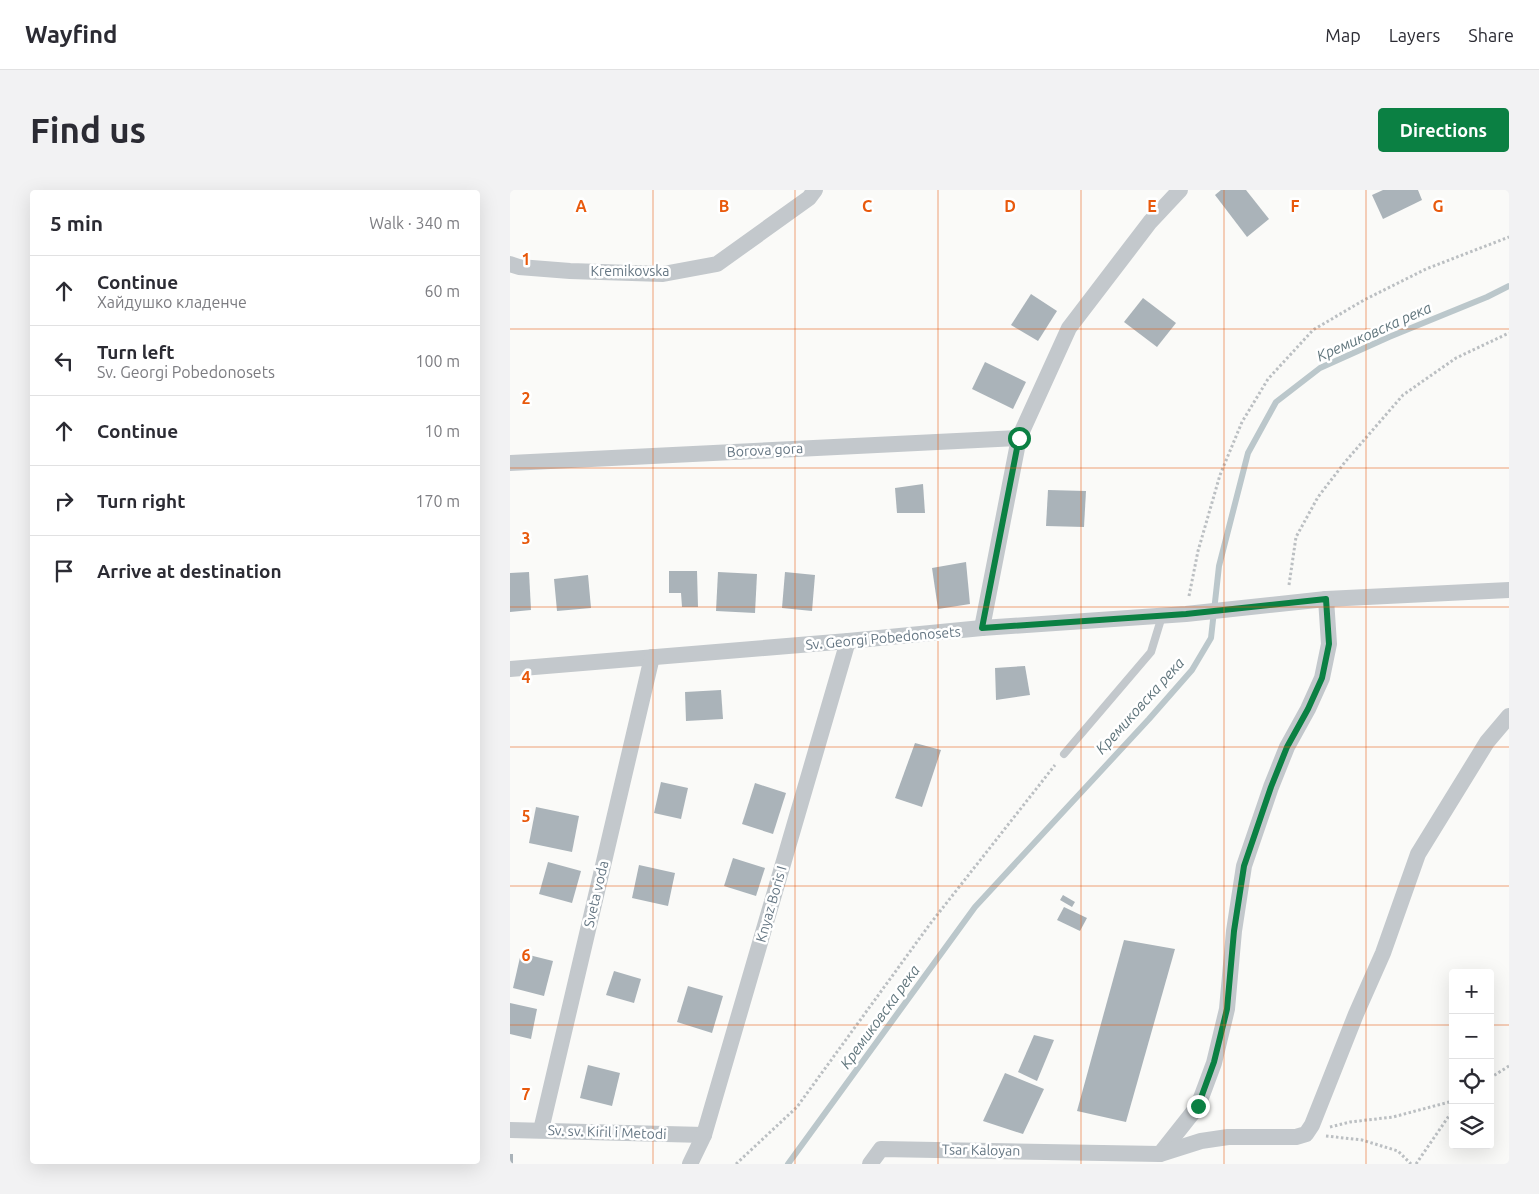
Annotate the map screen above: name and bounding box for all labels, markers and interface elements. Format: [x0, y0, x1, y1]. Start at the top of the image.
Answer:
text: Wayfind [25, 21, 117, 48]
text: Map [1325, 25, 1361, 45]
text: Layers [1389, 25, 1440, 45]
text: Share [1468, 25, 1514, 45]
button: Directions [1378, 108, 1509, 152]
text: Find us [30, 110, 146, 150]
text: A [575, 197, 587, 215]
text: B [719, 197, 729, 215]
text: C [862, 197, 872, 215]
text: D [1004, 197, 1016, 215]
text: E [1147, 197, 1157, 215]
text: F [1291, 197, 1300, 215]
text: G [1432, 197, 1444, 215]
text: 5 min [50, 211, 103, 235]
text: Walk · 340 m [369, 214, 460, 232]
text: 1 [521, 250, 531, 268]
street label: Kremikovska [590, 263, 670, 279]
text: Continue [97, 271, 178, 293]
icon: ahead [50, 277, 78, 305]
text: 60 m [424, 282, 460, 300]
text: Хайдушко кладенче [97, 293, 247, 311]
water label: Кремиковска река [1314, 299, 1434, 364]
text: Turn left [97, 341, 175, 363]
icon: left [50, 347, 78, 375]
text: 100 m [415, 352, 460, 370]
text: Sv. Georgi Pobedonosets [97, 363, 275, 381]
text: 2 [521, 389, 531, 407]
icon: ahead [50, 417, 78, 445]
text: Continue [97, 420, 178, 442]
text: 10 m [424, 422, 460, 440]
route start [1008, 427, 1031, 450]
street label: Borova gora [726, 440, 804, 460]
icon: right [50, 487, 78, 515]
text: Turn right [97, 490, 185, 512]
text: 170 m [415, 492, 460, 510]
text: 3 [521, 529, 531, 547]
icon: arrive [50, 557, 78, 585]
text: Arrive at destination [97, 560, 282, 582]
street label: Sv. Georgi Pobedonosets [805, 623, 961, 653]
water label: Кремиковска река [1092, 654, 1187, 757]
text: 4 [521, 668, 531, 686]
text: 5 [521, 807, 531, 825]
street label: Sveta voda [581, 859, 611, 929]
street label: Knyaz Boris I [752, 864, 790, 944]
text: 6 [521, 946, 531, 964]
water label: Кремиковска река [836, 962, 923, 1072]
map controls [1449, 969, 1494, 1149]
button: + [1449, 969, 1494, 1014]
button: − [1449, 1014, 1494, 1059]
button: locate [1449, 1059, 1494, 1104]
text: 7 [521, 1085, 531, 1103]
route end [1187, 1095, 1210, 1118]
button: layers [1449, 1104, 1494, 1149]
street label: Sv. sv. Kiril i Metodi [547, 1122, 667, 1142]
street label: Tsar Kaloyan [942, 1141, 1020, 1159]

